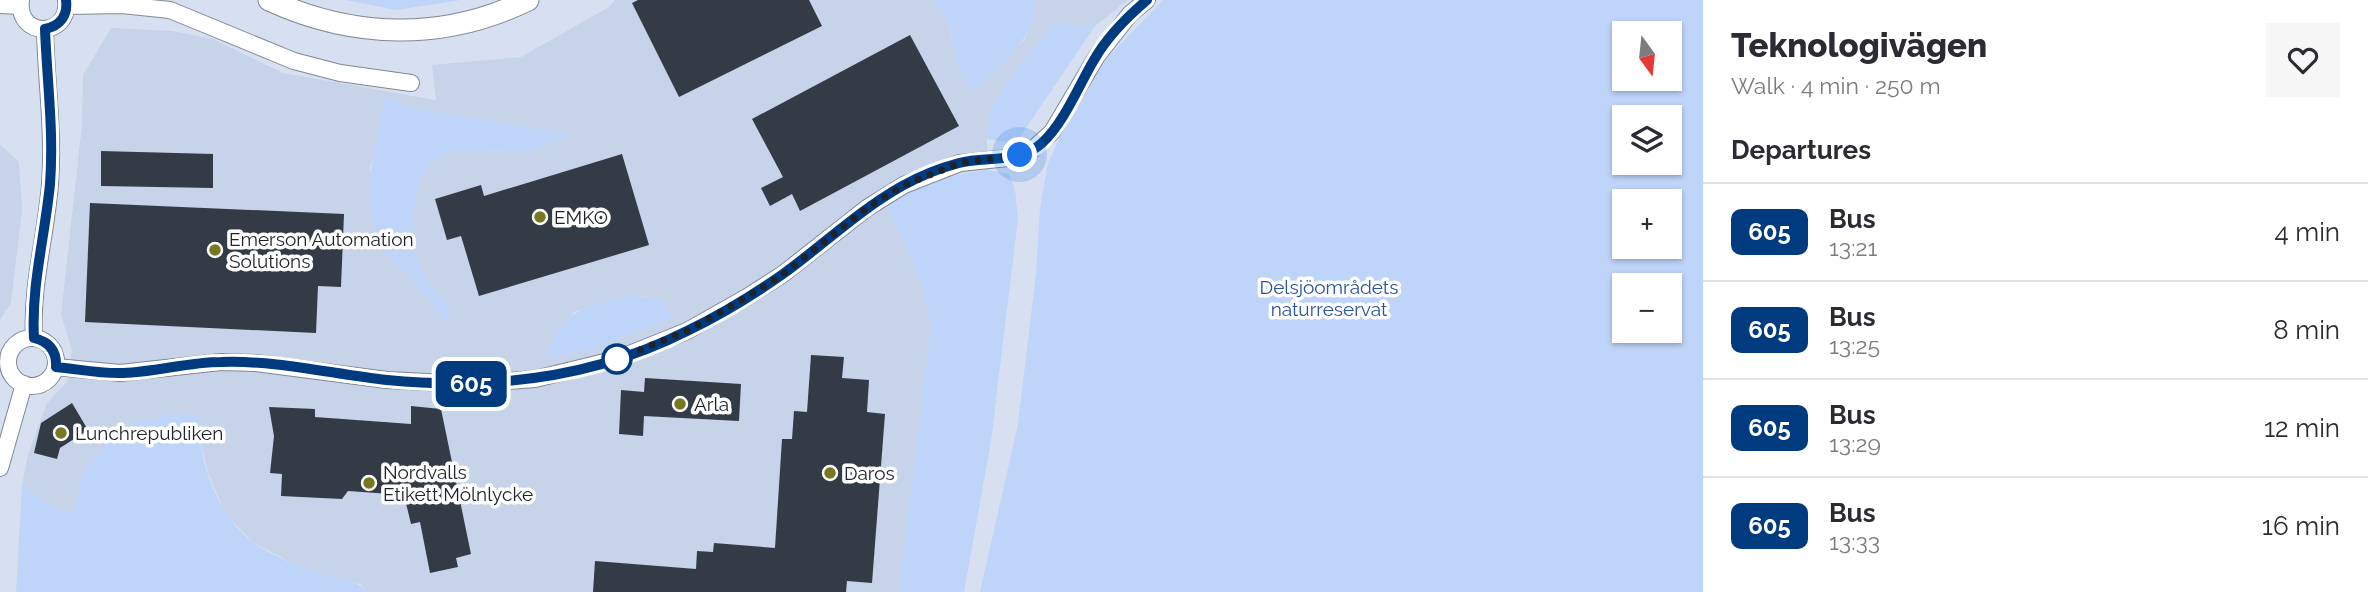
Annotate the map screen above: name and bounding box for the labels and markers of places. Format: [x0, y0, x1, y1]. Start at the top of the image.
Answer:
place label: EMKO [554, 206, 608, 228]
marker: EMKO [532, 209, 548, 225]
place label: Emerson Automation Solutions [229, 228, 414, 272]
marker: Emerson Automation Solutions [207, 242, 223, 258]
unlabelled marker [602, 344, 632, 374]
place label: Arla [694, 393, 729, 415]
marker: Arla [672, 396, 688, 412]
place label: Lunchrepubliken [75, 422, 223, 444]
marker: Lunchrepubliken [53, 425, 69, 441]
place label: Nordvalls Etikett Mölnlycke [383, 461, 533, 505]
place label: Daros [844, 462, 895, 484]
marker: Daros [822, 465, 838, 481]
marker: Nordvalls Etikett Mölnlycke [361, 475, 377, 491]

